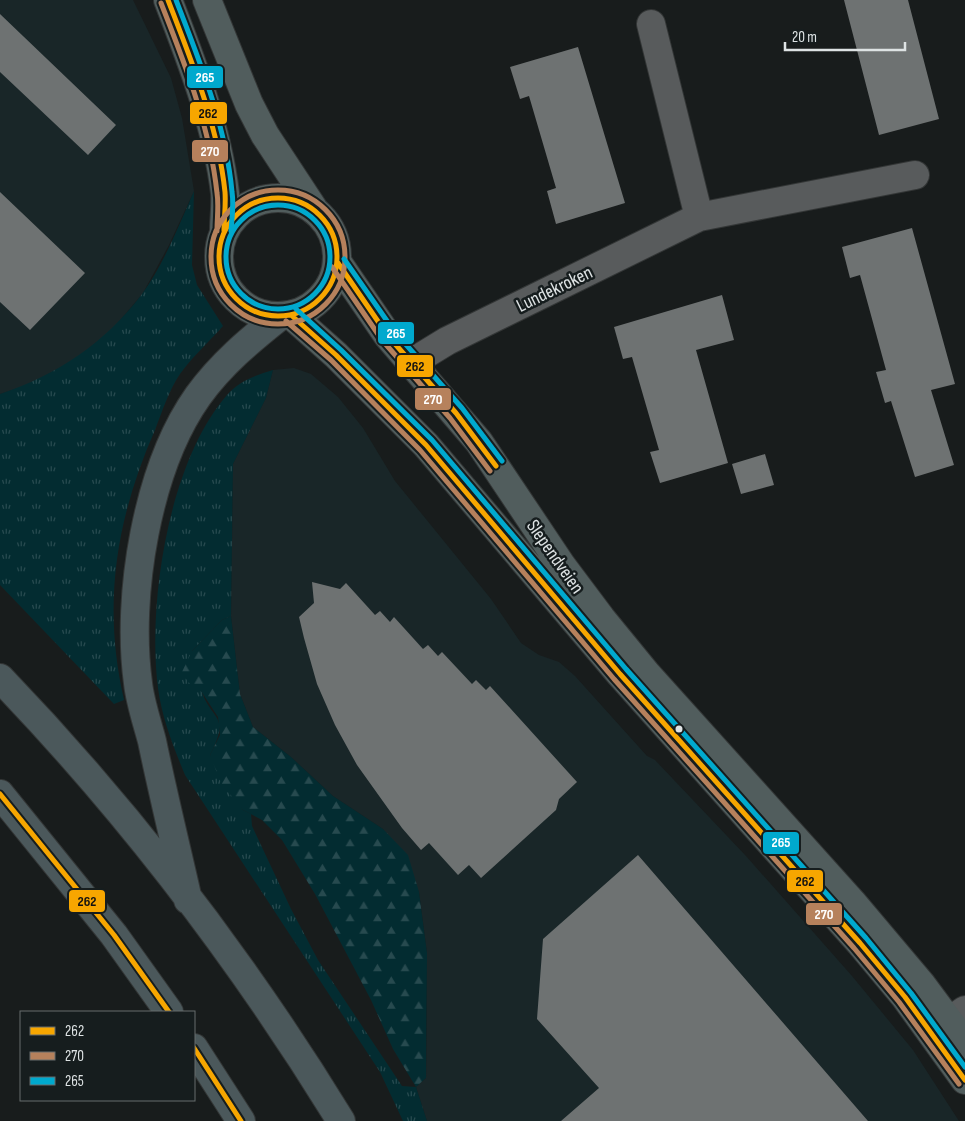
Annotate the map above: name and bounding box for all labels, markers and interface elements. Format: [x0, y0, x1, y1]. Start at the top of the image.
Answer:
scale bar [785, 20, 905, 52]
text: 20 m [792, 28, 817, 47]
line badge: 265 [186, 65, 224, 89]
text: 265 [196, 69, 214, 86]
line badge: 262 [189, 101, 228, 125]
text: 262 [199, 105, 217, 122]
line badge: 270 [191, 139, 229, 163]
text: 270 [201, 143, 220, 160]
street label: Lundekroken [513, 261, 596, 318]
line badge: 265 [377, 321, 415, 345]
text: 265 [387, 325, 405, 342]
line badge: 262 [396, 354, 434, 378]
text: 262 [406, 358, 424, 375]
line badge: 270 [414, 387, 452, 411]
text: 270 [424, 391, 443, 408]
street label: Slependveien [521, 515, 589, 598]
unlabelled marker [674, 724, 684, 734]
line badge: 265 [762, 831, 800, 855]
text: 265 [772, 834, 790, 851]
line badge: 262 [786, 869, 824, 893]
text: 262 [796, 873, 814, 890]
line badge: 262 [68, 889, 106, 913]
text: 262 [78, 893, 96, 910]
line badge: 270 [805, 902, 843, 926]
text: 270 [815, 906, 834, 923]
legend [20, 1011, 195, 1101]
text: 262 [65, 1022, 84, 1041]
text: 270 [65, 1047, 84, 1066]
text: 265 [65, 1072, 84, 1091]

